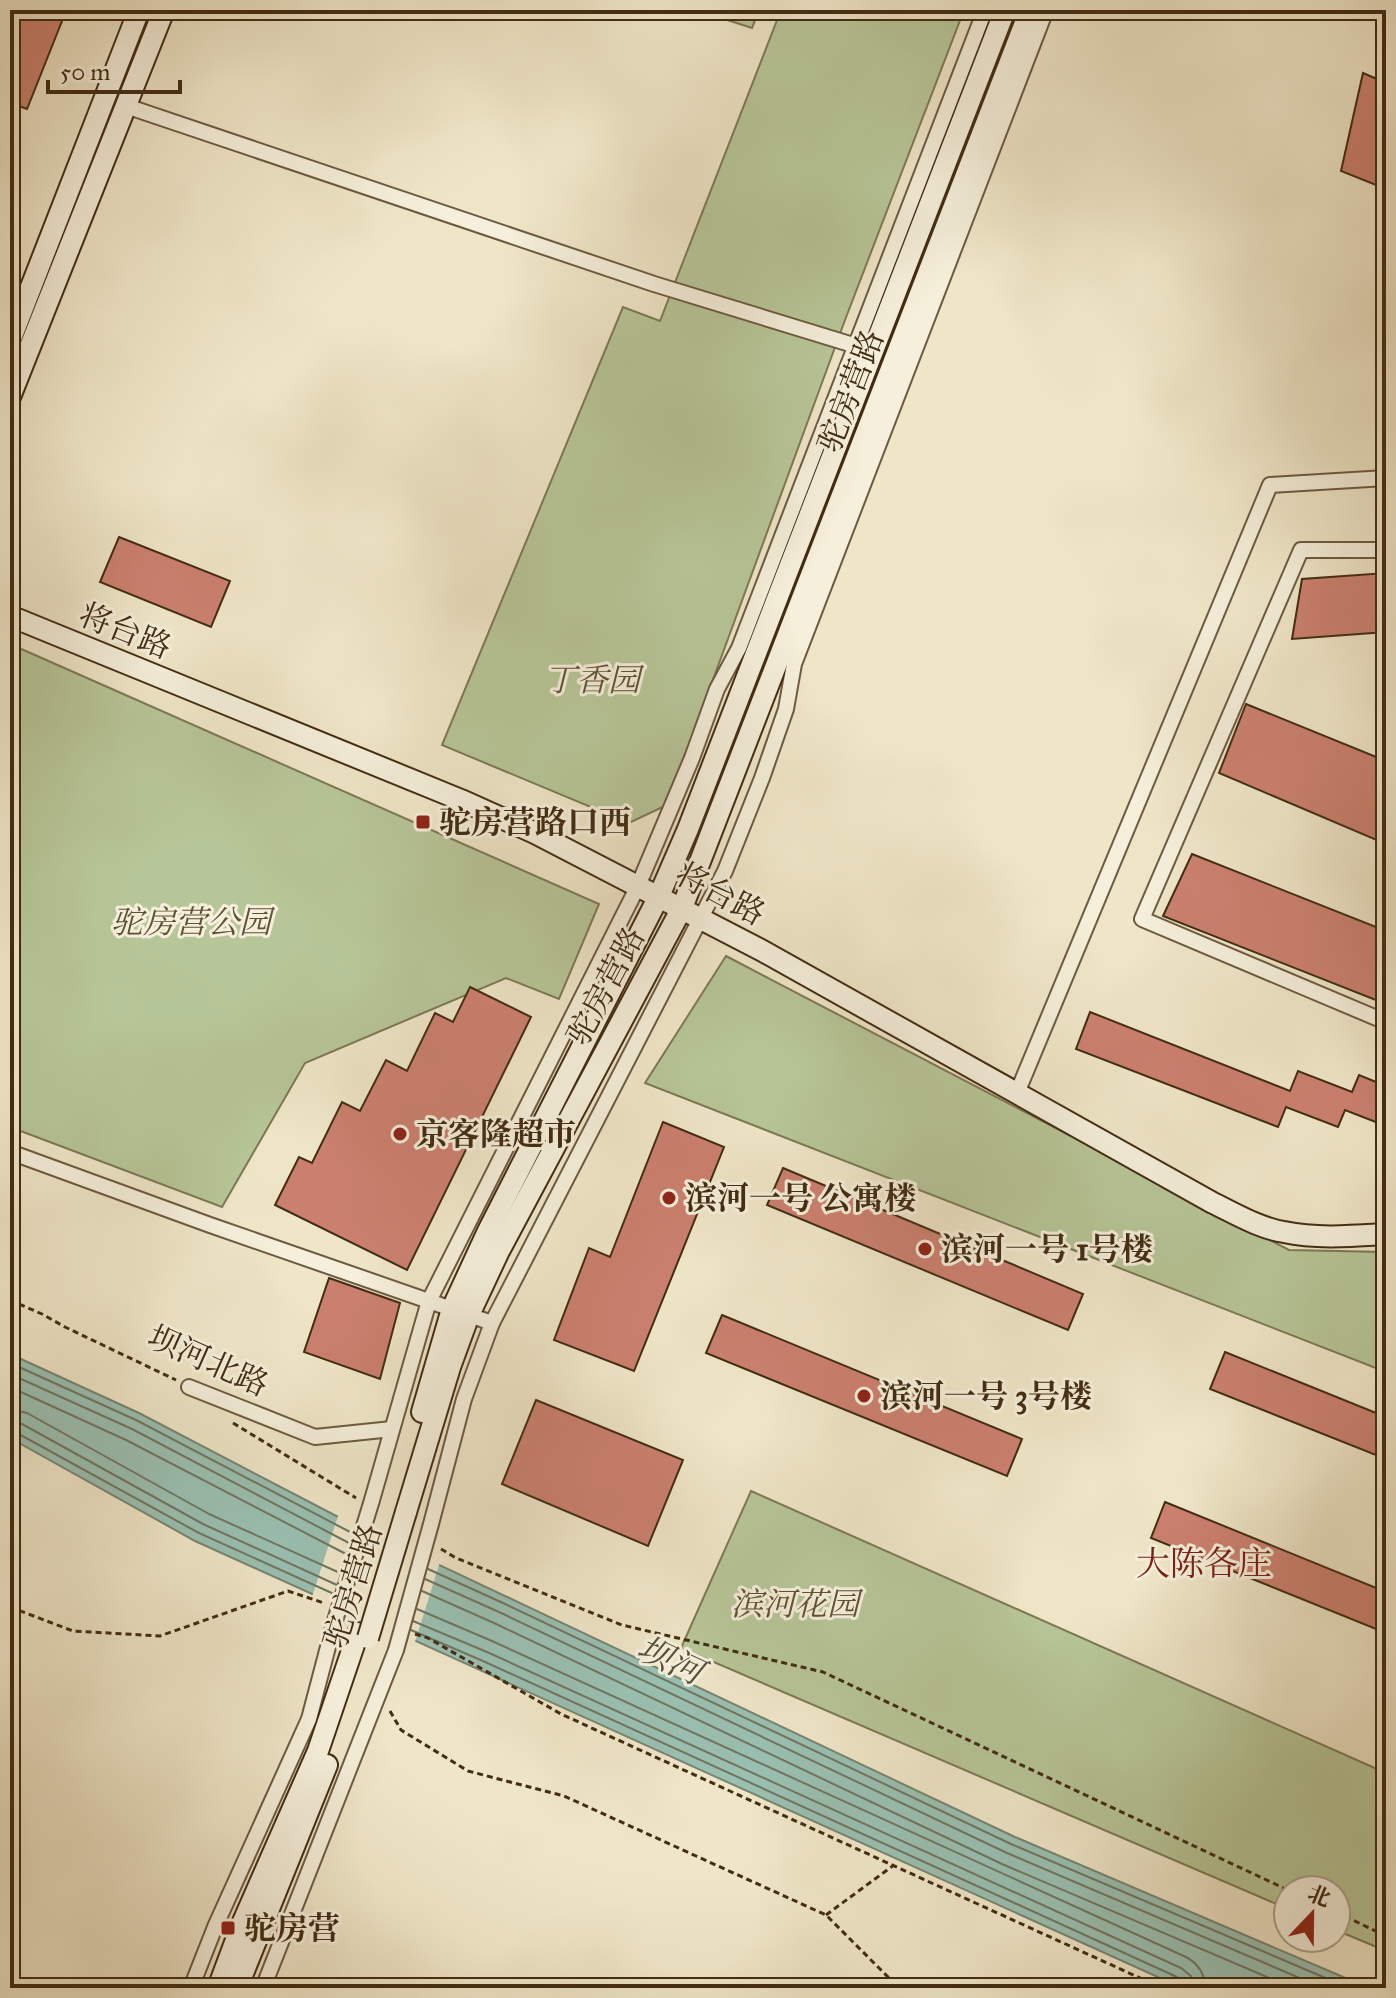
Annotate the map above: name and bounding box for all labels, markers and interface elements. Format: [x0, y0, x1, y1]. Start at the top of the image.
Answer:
scale bar [48, 44, 180, 94]
text: 50 m [60, 57, 110, 87]
street label: 驼房营路 [810, 324, 892, 458]
street label: 将台路 [73, 595, 177, 667]
park label: 丁香园 [544, 661, 645, 700]
place label: 驼房营路口西 [439, 803, 631, 842]
marker: 驼房营路口西 [414, 813, 432, 831]
street label: 将台路 [668, 854, 772, 934]
park label: 驼房营公园 [111, 903, 276, 942]
street label: 驼房营路 [559, 920, 653, 1052]
place label: 京客隆超市 [416, 1115, 576, 1154]
marker: 京客隆超市 [391, 1125, 409, 1143]
place label: 滨河一号 公寓楼 [685, 1179, 916, 1218]
marker: 滨河一号 公寓楼 [660, 1189, 678, 1207]
place label: 滨河一号 1号楼 [941, 1230, 1153, 1269]
marker: 滨河一号 1号楼 [916, 1240, 934, 1258]
street label: 坝河北路 [142, 1317, 274, 1405]
place label: 滨河一号 3号楼 [880, 1377, 1092, 1416]
marker: 滨河一号 3号楼 [855, 1387, 873, 1405]
street label: 驼房营路 [316, 1519, 390, 1653]
district label: 大陈各庄 [1136, 1543, 1272, 1584]
park label: 滨河花园 [731, 1585, 864, 1624]
water label: 坝河 [631, 1627, 715, 1695]
north arrow [1272, 1874, 1352, 1954]
text: 北 [1304, 1879, 1335, 1913]
place label: 驼房营 [244, 1909, 340, 1948]
marker: 驼房营 [219, 1919, 237, 1937]

